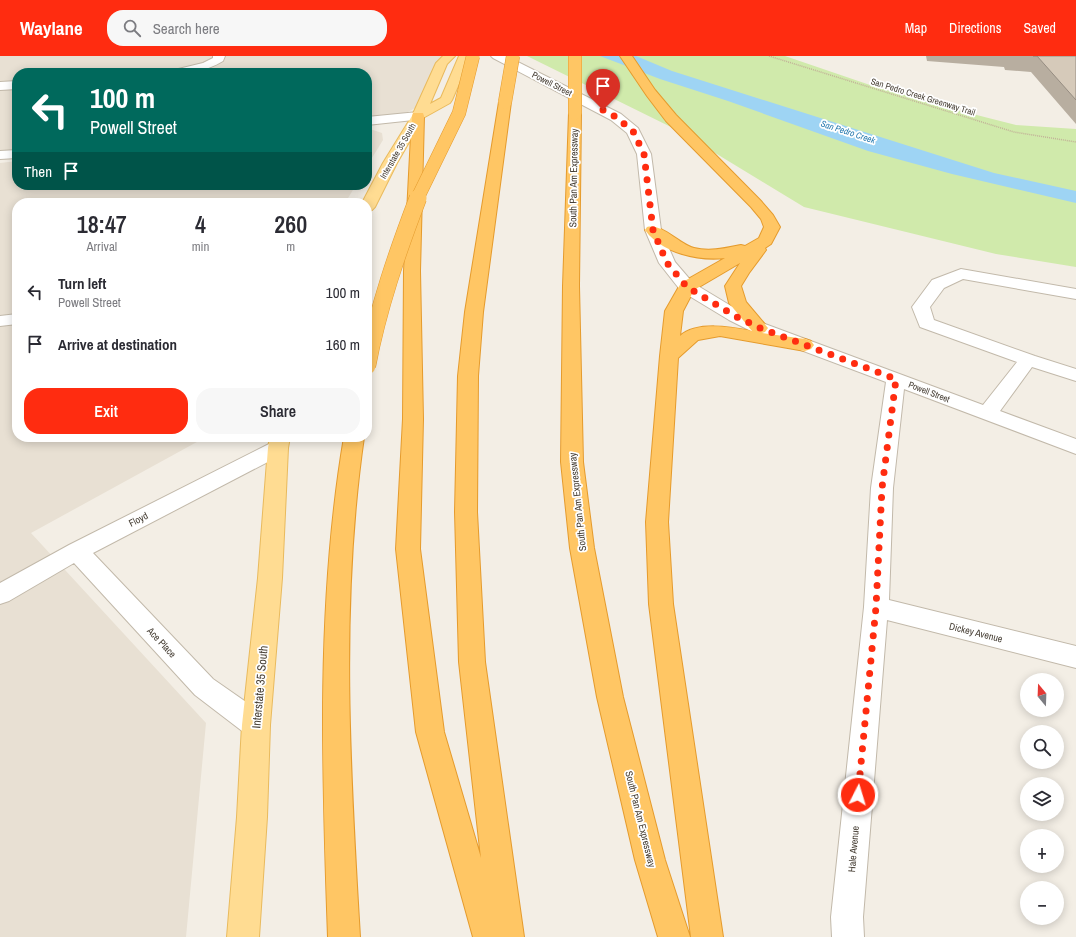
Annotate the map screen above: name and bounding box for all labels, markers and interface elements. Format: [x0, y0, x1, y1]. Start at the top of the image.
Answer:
search box [107, 10, 387, 46]
text: Waylane [20, 15, 83, 41]
icon: search [121, 17, 143, 39]
text: Search here [153, 18, 220, 39]
text: Map [905, 19, 927, 37]
text: Directions [949, 19, 1001, 37]
text: Saved [1023, 19, 1056, 37]
street label: Powell Street [530, 69, 574, 99]
pin [586, 69, 620, 110]
icon: arrive [592, 75, 614, 97]
street label: San Pedro Creek Greenway Trail [869, 75, 977, 119]
text: 100 m [90, 79, 155, 117]
icon: left [24, 84, 76, 136]
text: Powell Street [90, 115, 177, 140]
water label: San Pedro Creek [819, 118, 877, 147]
street label: Interstate 35 South [377, 121, 419, 181]
street label: South Pan Am Expressway [566, 128, 581, 228]
icon: arrive [60, 160, 82, 182]
text: Then [24, 161, 52, 182]
text: 18:47 [77, 208, 127, 240]
text: 4 [195, 208, 206, 240]
text: 260 [274, 208, 307, 240]
text: Arrival [86, 238, 117, 255]
text: min [192, 238, 209, 255]
text: m [286, 238, 295, 255]
text: Turn left [58, 273, 106, 294]
icon: left [24, 281, 46, 303]
text: 100 m [326, 282, 360, 303]
text: Powell Street [58, 294, 121, 311]
icon: arrive [24, 333, 46, 355]
text: Arrive at destination [58, 334, 177, 355]
text: 160 m [326, 334, 360, 355]
street label: Powell Street [907, 379, 951, 405]
button: Exit [24, 388, 188, 434]
button: Share [196, 388, 360, 434]
street label: South Pan Am Expressway [566, 451, 589, 552]
street label: Floyd [126, 509, 150, 530]
street label: Dickey Avenue [948, 620, 1004, 645]
street label: Ace Place [144, 624, 179, 661]
street label: Interstate 35 South [248, 645, 272, 729]
north arrow [1020, 673, 1064, 717]
map controls [1020, 673, 1064, 925]
button: search [1020, 725, 1064, 769]
street label: South Pan Am Expressway [622, 770, 659, 870]
position arrow [837, 774, 879, 816]
button: layers [1020, 777, 1064, 821]
street label: Hale Avenue [845, 825, 862, 873]
button: + [1020, 829, 1064, 873]
button: − [1020, 881, 1064, 925]

